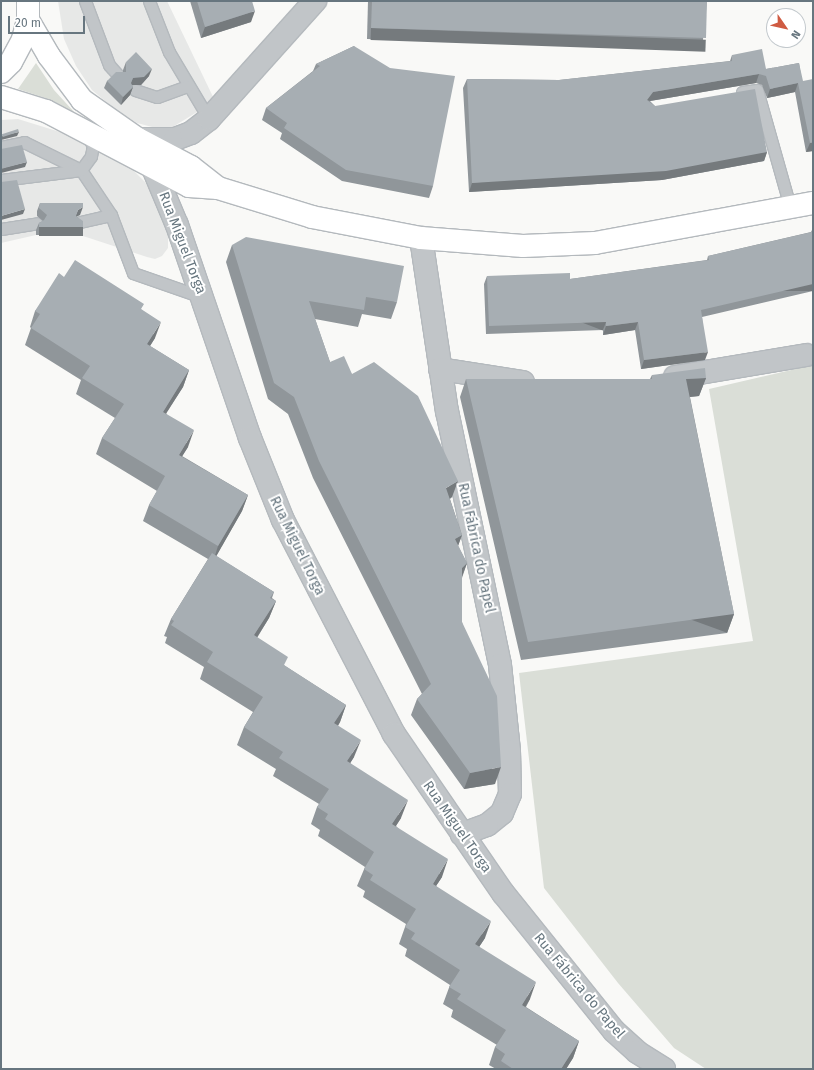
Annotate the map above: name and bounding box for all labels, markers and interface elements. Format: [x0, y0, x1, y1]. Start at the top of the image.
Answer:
scale bar [10, 8, 87, 34]
north arrow [766, 8, 806, 48]
text: 20 m [15, 16, 41, 30]
text: N [788, 28, 803, 41]
street label: Rua Miguel Torga [155, 190, 209, 296]
street label: Rua Fábrica do Papel [454, 481, 498, 615]
street label: Rua Miguel Torga [266, 494, 328, 598]
street label: Rua Miguel Torga [419, 778, 495, 876]
street label: Rua Fábrica do Papel [530, 930, 628, 1042]

